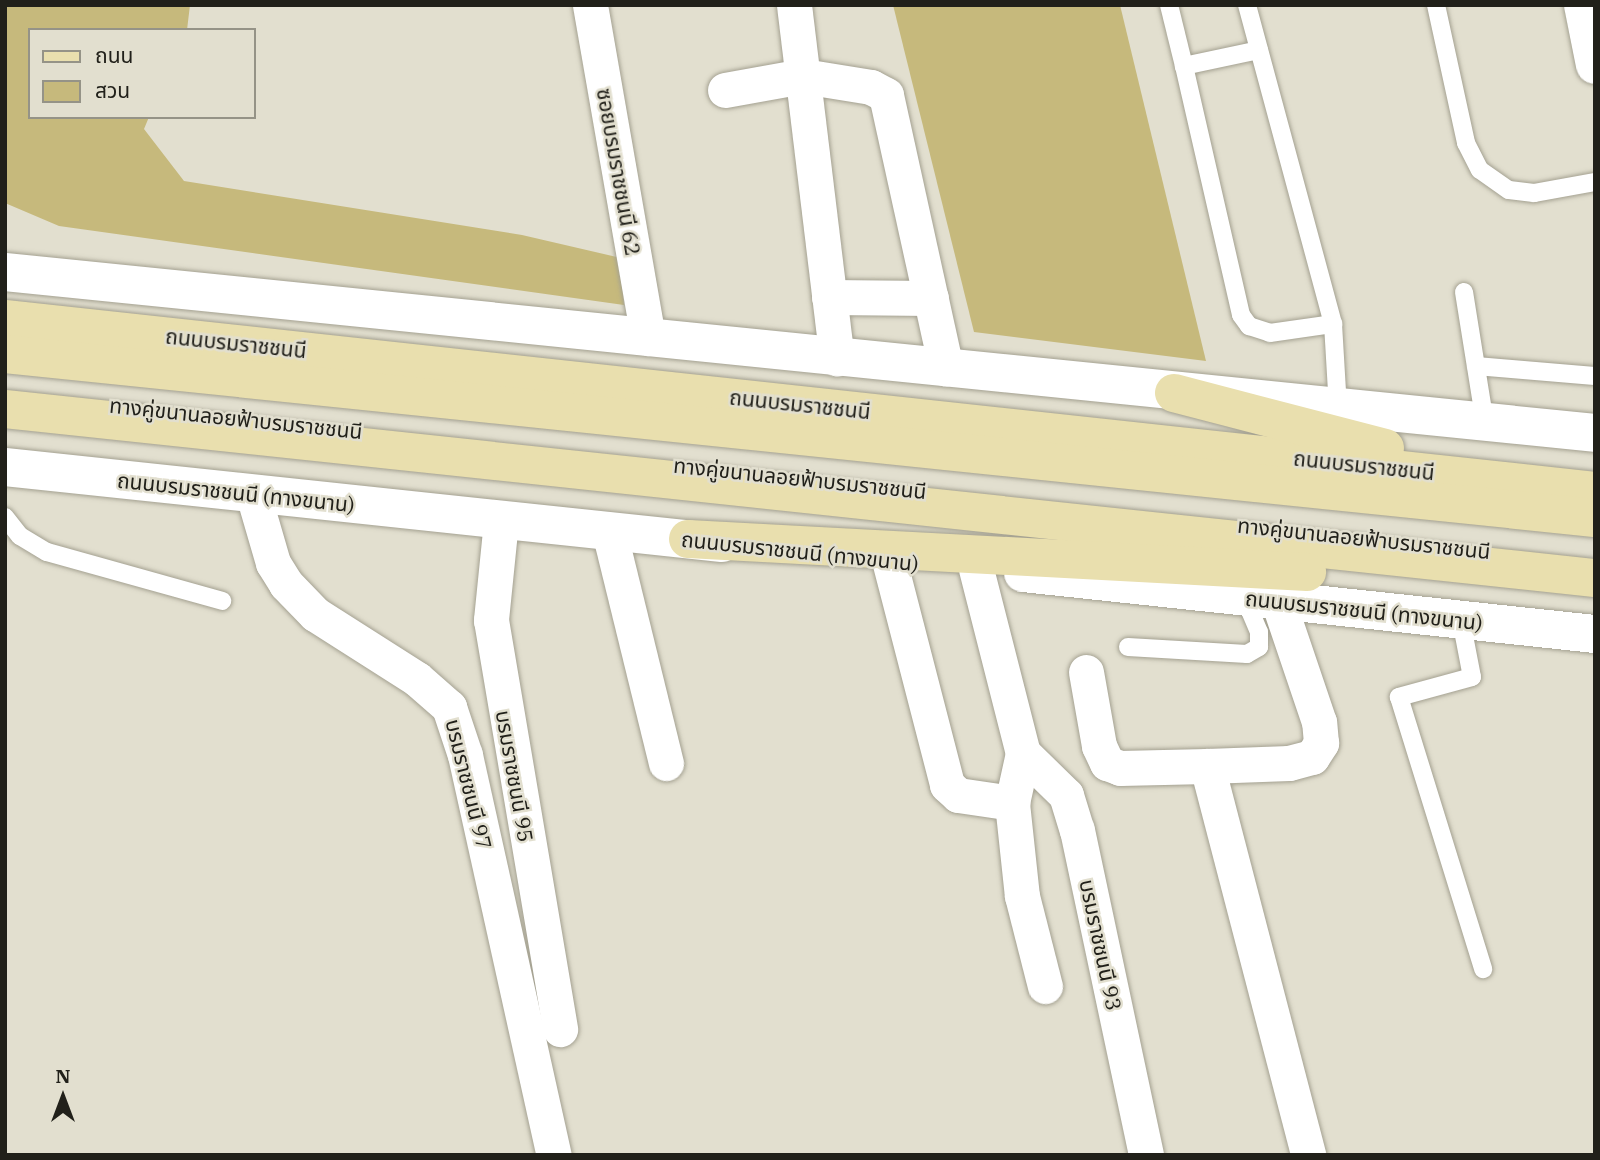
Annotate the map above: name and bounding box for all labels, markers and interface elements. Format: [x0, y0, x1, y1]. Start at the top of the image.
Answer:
legend [28, 28, 256, 119]
text: ถนน [95, 41, 133, 69]
text: สวน [95, 76, 130, 104]
street label: ซอยบรมราชชนนี 62 [592, 86, 646, 258]
street label: ถนนบรมราชชนนี [164, 323, 308, 363]
street label: ถนนบรมราชชนนี [728, 384, 872, 424]
street label: ทางคู่ขนานลอยฟ้าบรมราชชนนี [108, 392, 364, 444]
street label: ถนนบรมราชชนนี [1292, 445, 1436, 485]
street label: ทางคู่ขนานลอยฟ้าบรมราชชนนี [672, 452, 928, 504]
street label: ถนนบรมราชชนนี (ทางขนาน) [116, 467, 356, 517]
street label: ทางคู่ขนานลอยฟ้าบรมราชชนนี [1236, 512, 1492, 564]
street label: ถนนบรมราชชนนี (ทางขนาน) [680, 526, 920, 576]
street label: ถนนบรมราชชนนี (ทางขนาน) [1244, 585, 1484, 635]
street label: บรมราชชนนี 95 [491, 708, 539, 844]
street label: บรมราชชนนี 97 [441, 716, 497, 852]
street label: บรมราชชนนี 93 [1075, 877, 1127, 1013]
north arrow [28, 1062, 98, 1132]
text: N [55, 1064, 71, 1088]

